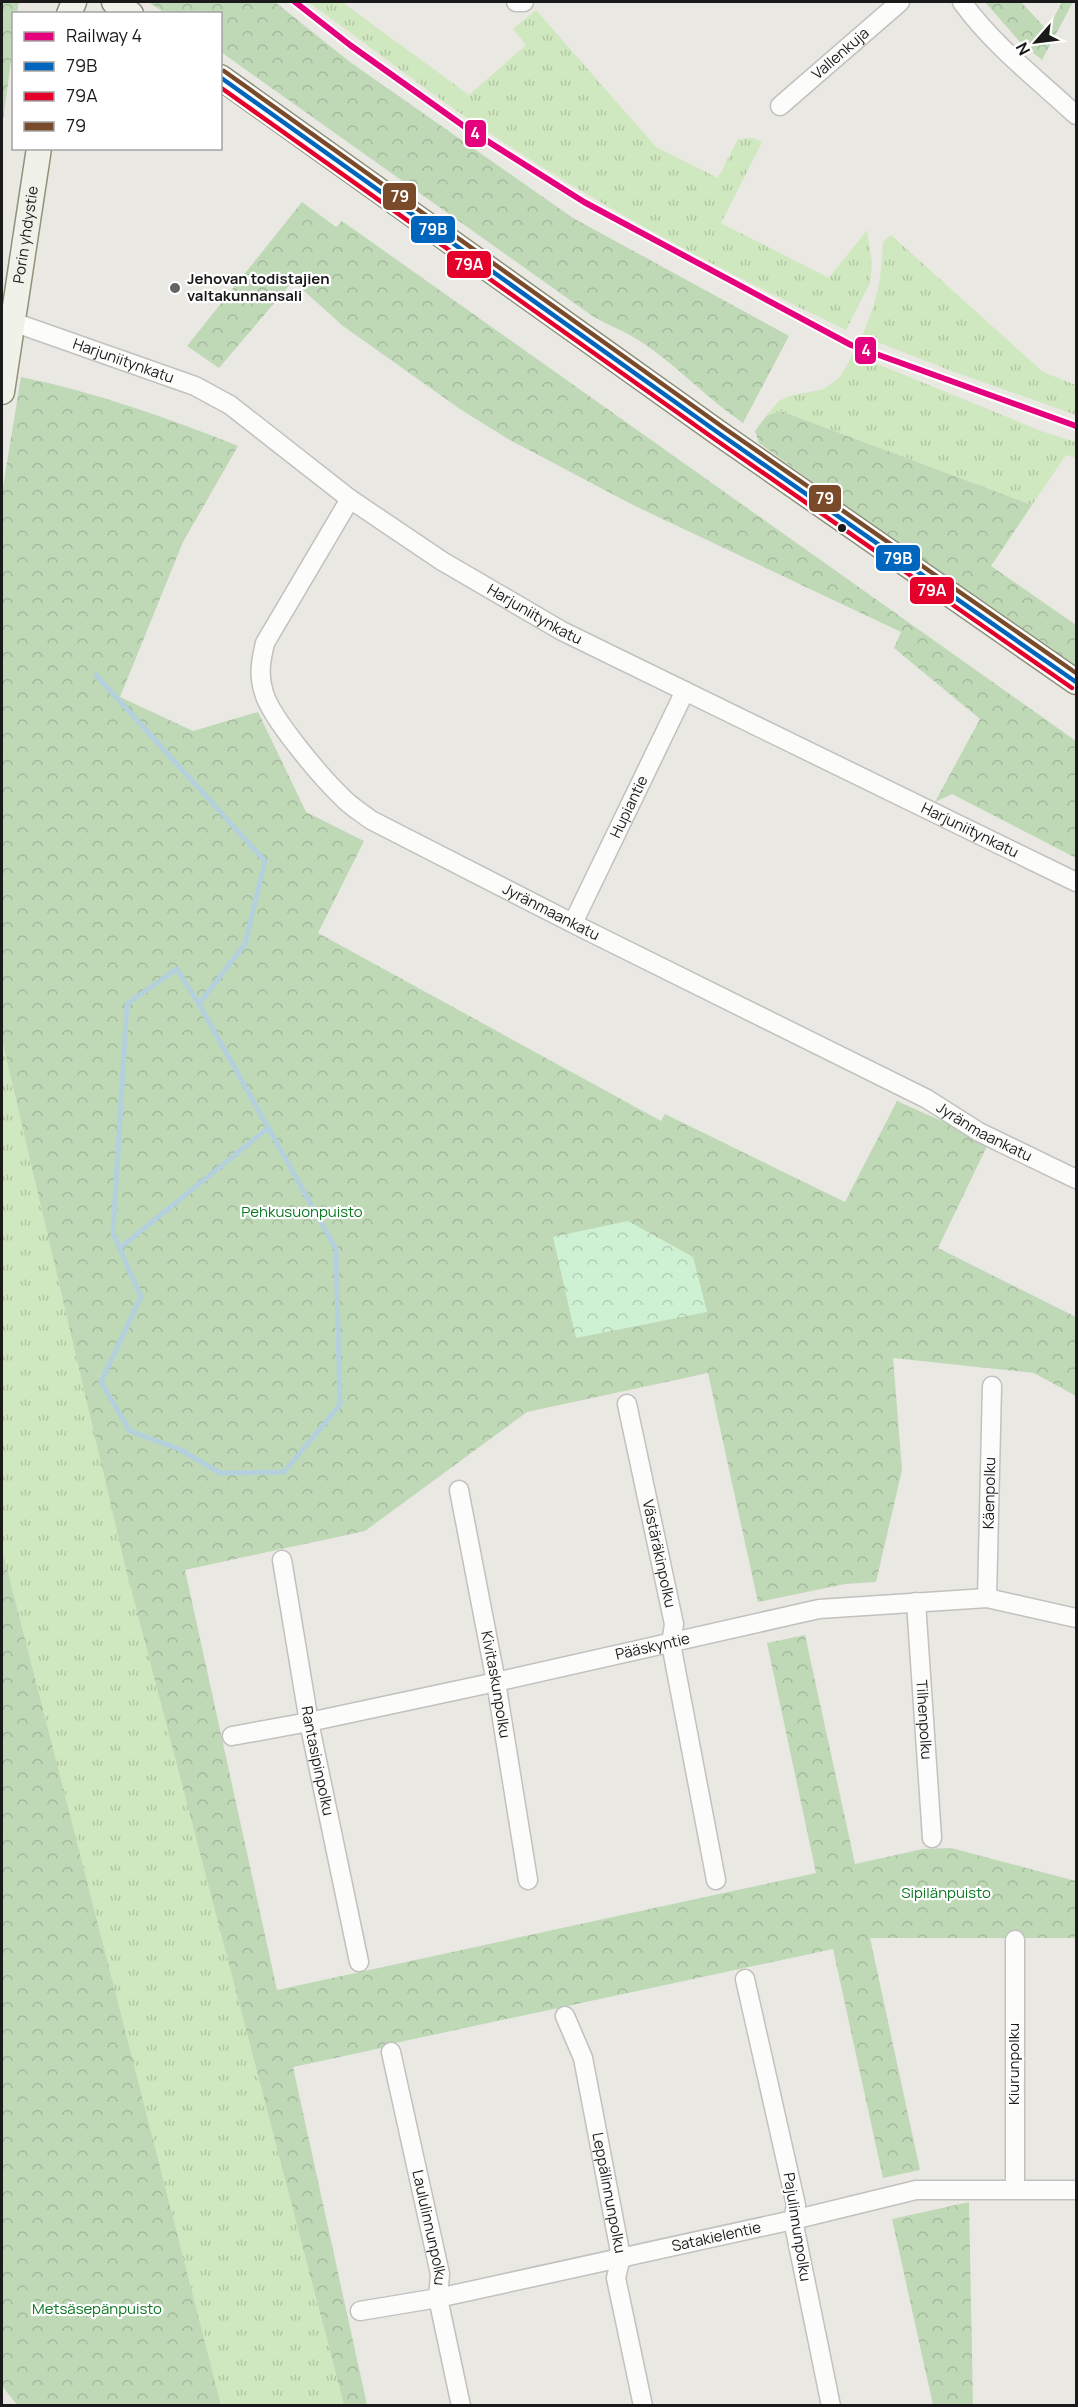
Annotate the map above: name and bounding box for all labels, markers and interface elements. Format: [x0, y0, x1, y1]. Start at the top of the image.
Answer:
legend [12, 12, 222, 150]
north arrow [1006, 12, 1066, 72]
street label: Vallenkuja [807, 22, 873, 84]
text: Railway 4 [66, 23, 142, 47]
text: N [1010, 39, 1035, 59]
text: 79B [66, 53, 97, 77]
text: 79A [66, 83, 98, 107]
text: 79 [66, 113, 86, 137]
line badge: 4 [464, 119, 487, 148]
text: 4 [470, 122, 480, 144]
line badge: 79 [382, 182, 417, 211]
street label: Porin yhdystie [8, 184, 43, 285]
text: 79 [391, 185, 409, 207]
line badge: 79B [410, 215, 456, 244]
text: 79B [419, 218, 447, 240]
line badge: 79A [446, 250, 492, 279]
text: 79A [454, 253, 484, 275]
place label: Jehovan todistajien valtakunnansali [187, 268, 330, 306]
marker: Jehovan todistajien valtakunnansali [168, 281, 182, 295]
street label: Harjuniitynkatu [70, 333, 177, 388]
line badge: 4 [854, 336, 877, 365]
text: 4 [861, 339, 871, 361]
line badge: 79 [808, 484, 842, 513]
text: 79 [816, 487, 834, 509]
unlabelled marker [836, 522, 848, 534]
line badge: 79B [875, 544, 921, 572]
text: 79B [884, 547, 912, 569]
line badge: 79A [909, 576, 955, 605]
street label: Harjuniitynkatu [483, 579, 586, 649]
text: 79A [917, 579, 947, 601]
street label: Hupiantie [605, 772, 653, 841]
street label: Harjuniitynkatu [918, 797, 1022, 862]
street label: Jyränmaankatu [499, 878, 603, 945]
street label: Jyränmaankatu [933, 1097, 1036, 1166]
park label: Pehkusuonpuisto [241, 1201, 363, 1222]
street label: Käenpolku [978, 1457, 1000, 1529]
street label: Västäräkinpolku [638, 1498, 681, 1609]
street label: Pääskyntie [613, 1627, 692, 1665]
street label: Kivitaskunpolku [476, 1629, 516, 1740]
street label: Tilhenpolku [911, 1679, 938, 1760]
street label: Rantasipinpolku [297, 1704, 339, 1818]
park label: Sipilänpuisto [901, 1882, 991, 1903]
street label: Kiurunpolku [1003, 2023, 1024, 2105]
street label: Leppälinnunpolku [587, 2131, 631, 2255]
street label: Laululinnunpolku [407, 2168, 451, 2286]
street label: Pajulinnunpolku [779, 2171, 816, 2283]
street label: Satakielentie [669, 2216, 763, 2256]
park label: Metsäsepänpuisto [32, 2298, 162, 2319]

